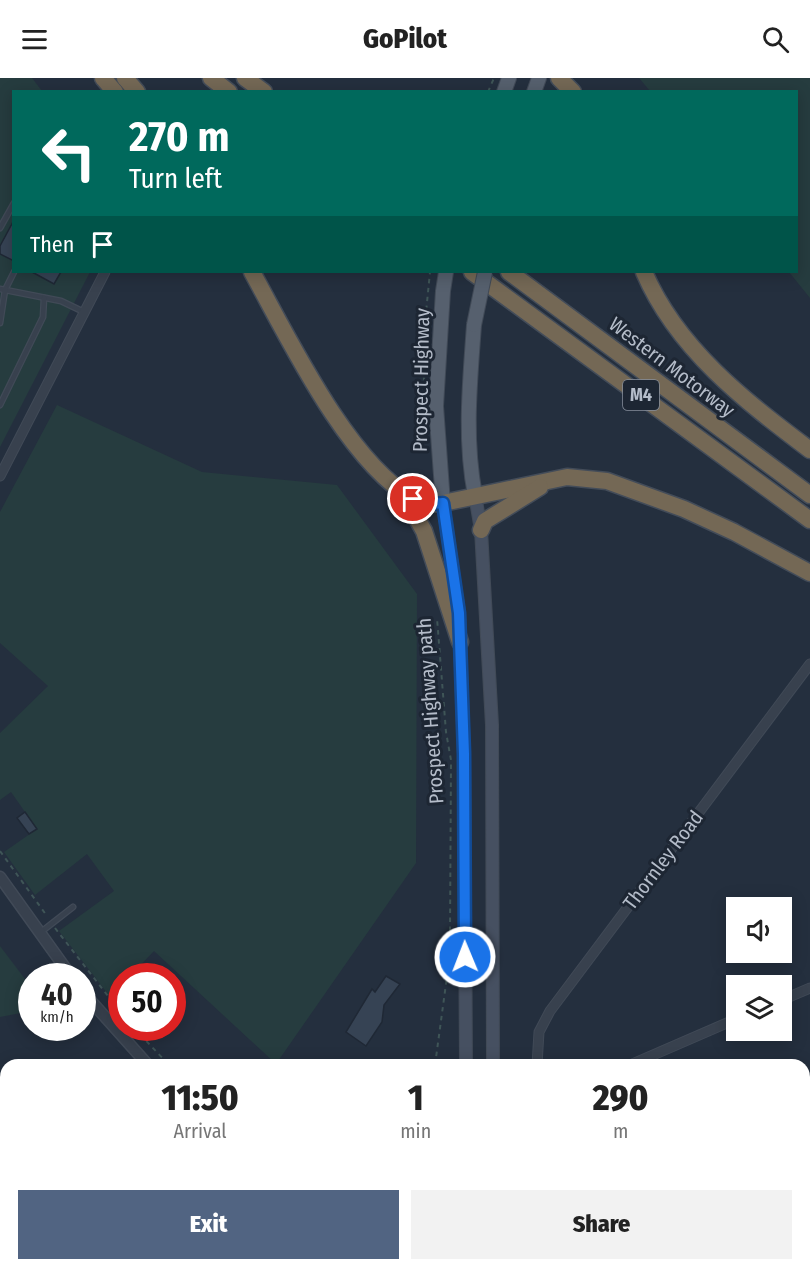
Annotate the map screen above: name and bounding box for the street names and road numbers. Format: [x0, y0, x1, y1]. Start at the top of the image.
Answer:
street label: Prospect Highway [408, 308, 434, 452]
street label: Western Motorway [604, 312, 740, 422]
road number: M4 [623, 380, 659, 410]
street label: Prospect Highway path [412, 617, 448, 805]
street label: Thornley Road [618, 806, 708, 914]

